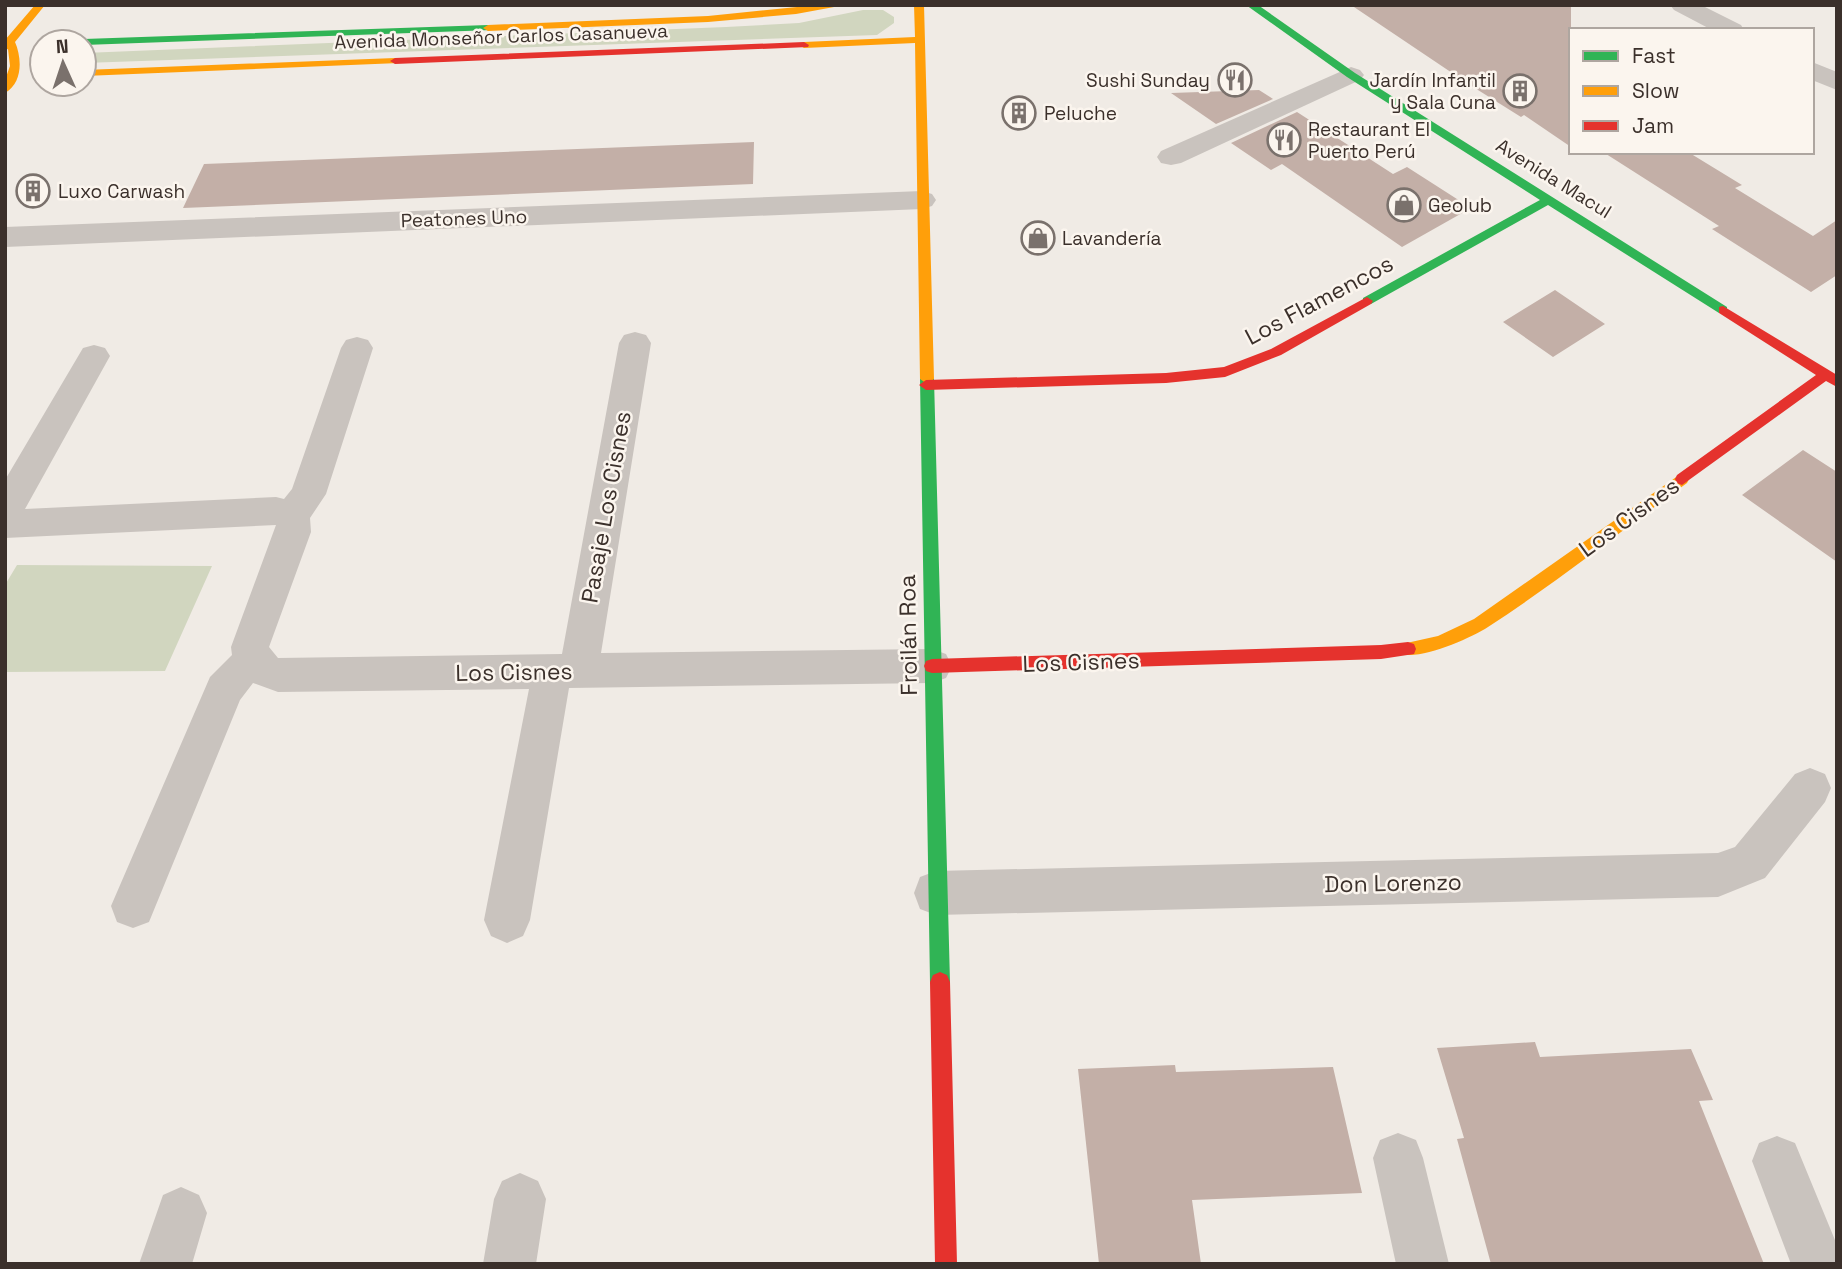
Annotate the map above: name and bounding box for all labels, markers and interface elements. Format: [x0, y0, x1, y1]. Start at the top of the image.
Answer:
street label: Avenida Monseñor Carlos Casanueva [334, 18, 668, 55]
north arrow [28, 28, 98, 98]
legend [1569, 28, 1814, 154]
text: N [55, 34, 69, 59]
text: Fast [1632, 42, 1676, 69]
restaurant icon: Sushi Sunday [1216, 61, 1254, 99]
place label: Sushi Sunday [1086, 68, 1210, 93]
place label: Jardín Infantil y Sala Cuna [1369, 68, 1496, 115]
building icon: Jardín Infantil y Sala Cuna [1501, 72, 1539, 110]
text: Slow [1632, 77, 1680, 104]
building icon: Peluche [1000, 94, 1038, 132]
place label: Peluche [1044, 101, 1117, 126]
text: Jam [1632, 112, 1674, 139]
place label: Restaurant El Puerto Perú [1308, 117, 1430, 164]
restaurant icon: Restaurant El Puerto Perú [1265, 121, 1303, 159]
street label: Avenida Macul [1491, 133, 1616, 224]
building icon: Luxo Carwash [14, 172, 52, 210]
place label: Luxo Carwash [58, 179, 185, 204]
shop icon: Geolub [1385, 186, 1423, 224]
place label: Geolub [1428, 193, 1492, 218]
street label: Peatones Uno [400, 204, 528, 233]
shop icon: Lavandería [1019, 219, 1057, 257]
place label: Lavandería [1062, 226, 1162, 251]
street label: Los Flamencos [1240, 248, 1398, 352]
street label: Pasaje Los Cisnes [574, 409, 638, 605]
street label: Los Cisnes [1573, 470, 1685, 564]
street label: Froilán Roa [892, 574, 924, 696]
street label: Los Cisnes [1022, 645, 1140, 679]
street label: Los Cisnes [455, 656, 573, 688]
street label: Don Lorenzo [1324, 867, 1462, 899]

